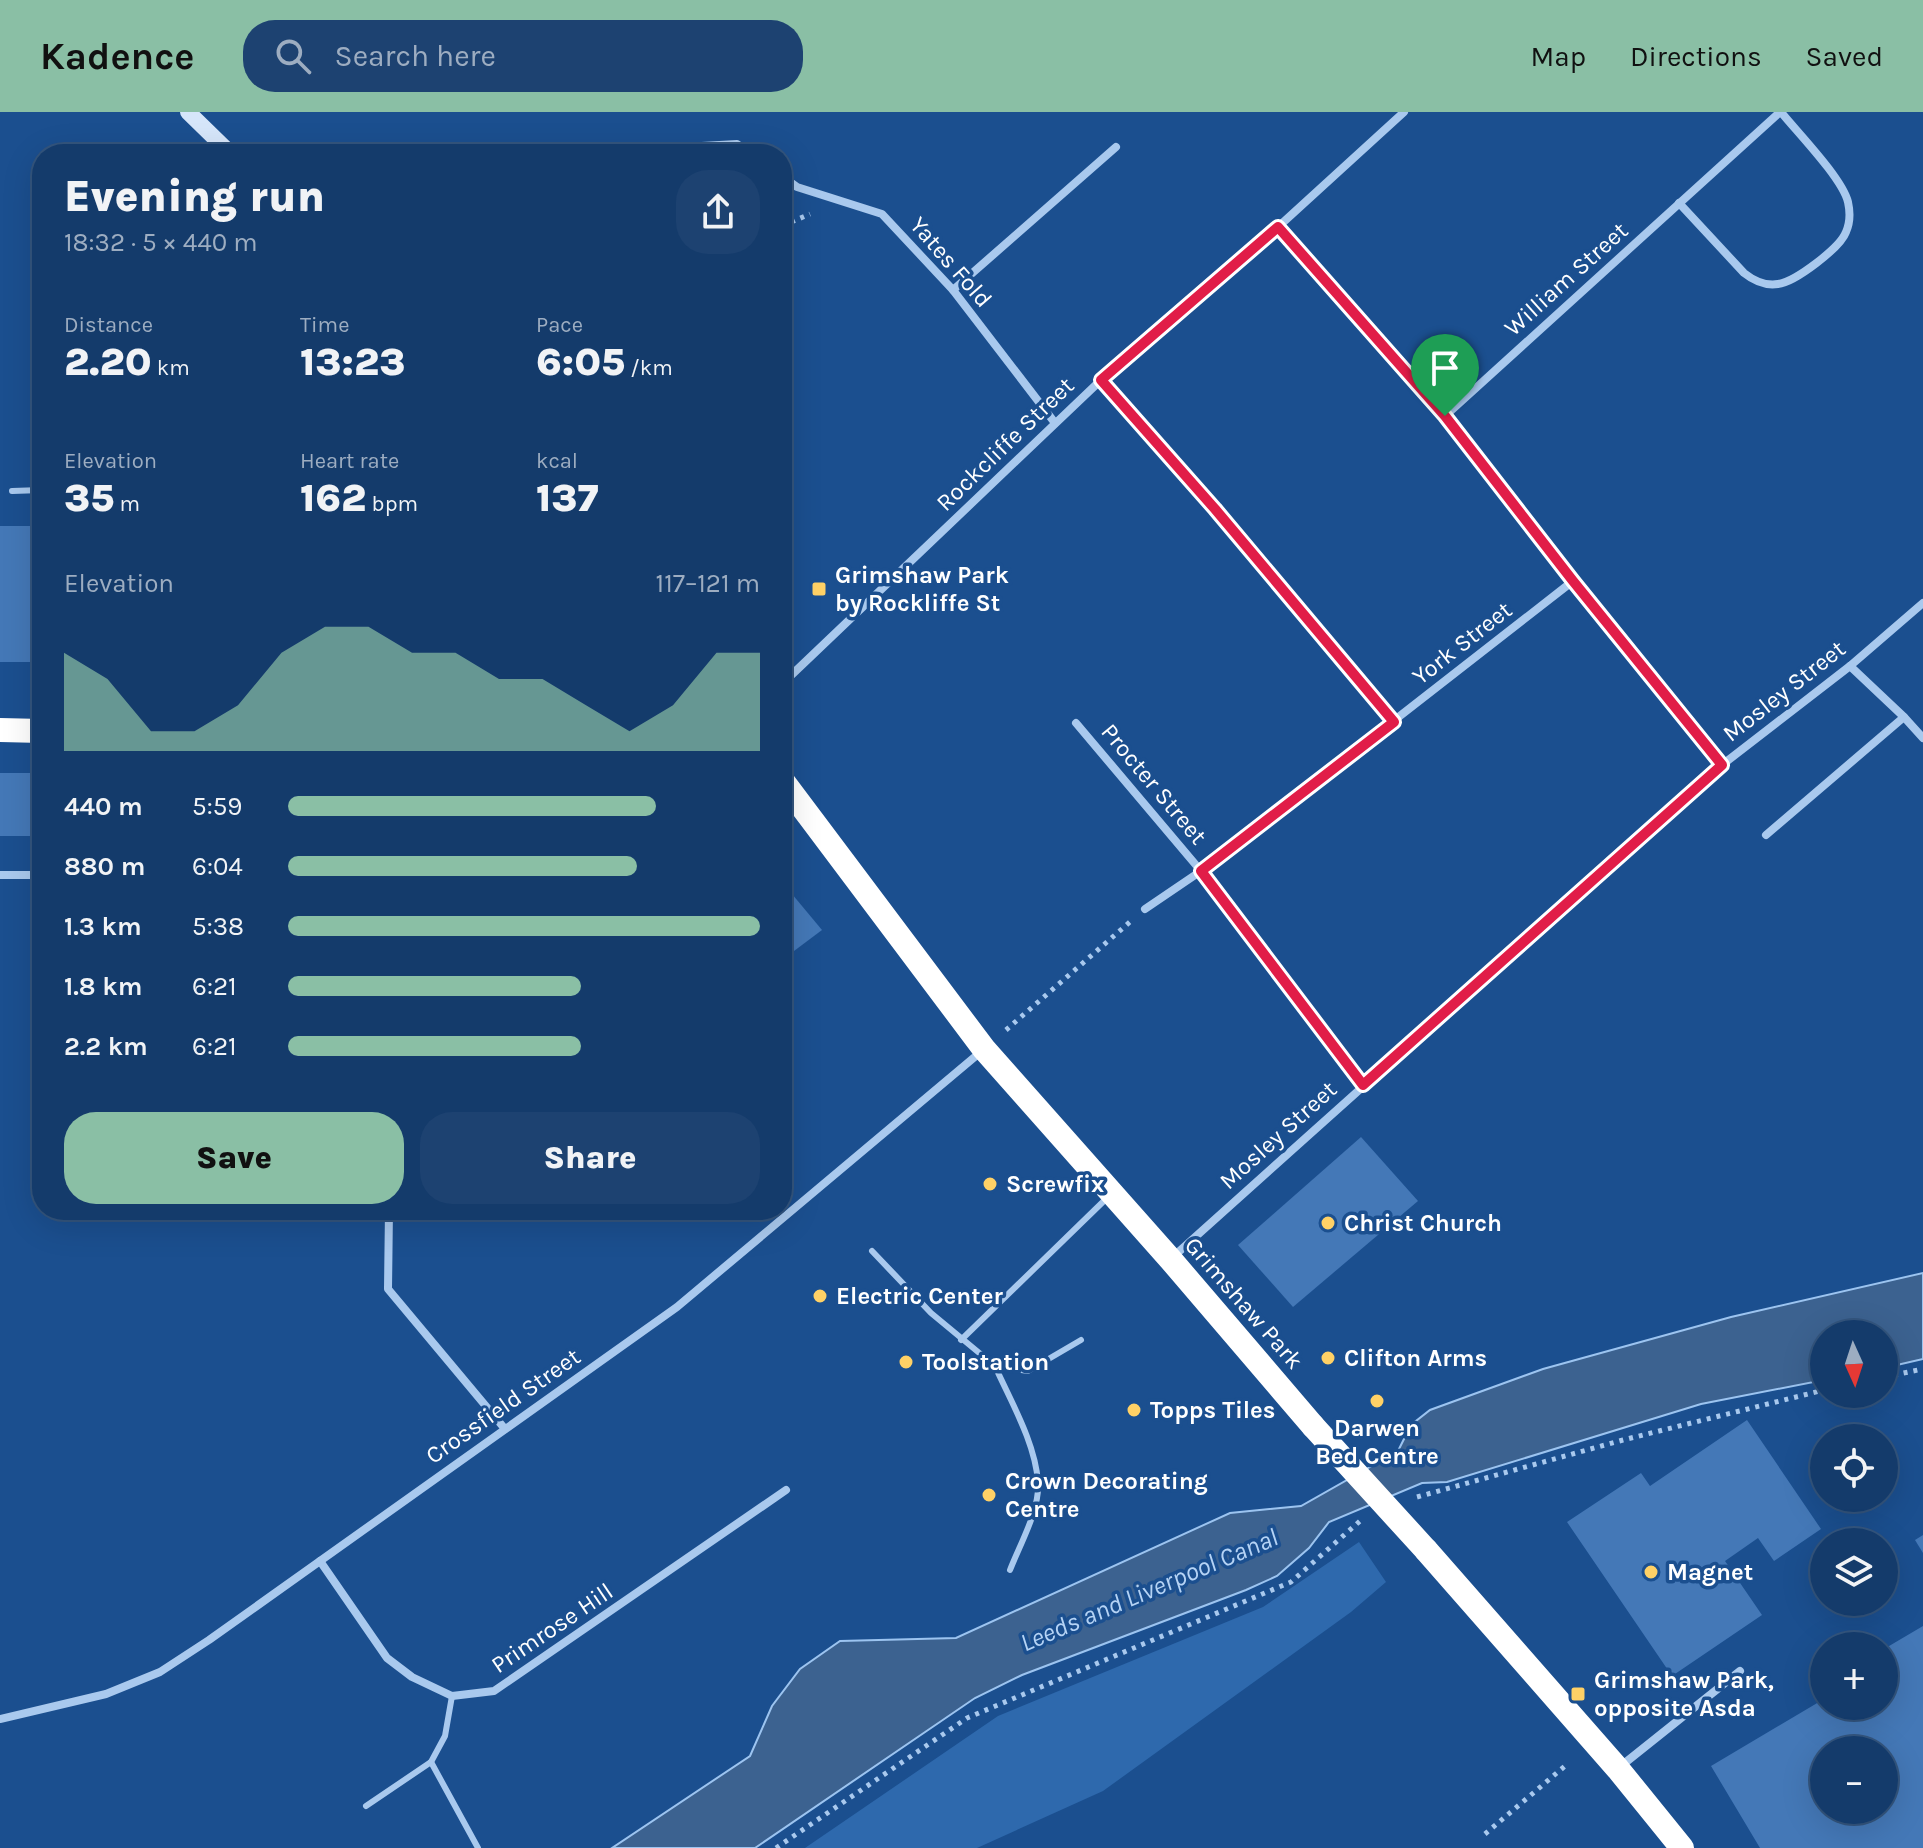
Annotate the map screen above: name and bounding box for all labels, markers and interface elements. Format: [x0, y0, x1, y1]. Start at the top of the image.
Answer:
search box [243, 20, 803, 92]
text: Kadence [40, 34, 195, 79]
icon: search [271, 34, 315, 78]
text: Search here [335, 38, 496, 74]
text: Map [1531, 40, 1586, 73]
text: Directions [1630, 40, 1762, 73]
text: Saved [1806, 40, 1883, 73]
button: share [676, 170, 760, 254]
text: Evening run [64, 171, 325, 222]
street label: Yates Fold [904, 211, 998, 313]
street label: William Street [1498, 216, 1634, 342]
text: 18:32 · 5 × 440 m [64, 227, 258, 258]
text: Distance [64, 312, 153, 338]
text: Time [300, 312, 349, 338]
text: Pace [536, 312, 583, 338]
pin [1411, 334, 1479, 416]
text: 2.20 [64, 338, 152, 385]
text: 13:23 [300, 338, 405, 385]
text: 6:05 [536, 338, 625, 385]
icon: arrive [1423, 346, 1467, 390]
text: km [152, 355, 190, 381]
text: /km [625, 355, 673, 381]
street label: Rockcliffe Street [930, 371, 1080, 517]
text: Elevation [64, 448, 157, 474]
text: Heart rate [300, 448, 399, 474]
text: kcal [536, 448, 578, 474]
text: 35 [64, 474, 114, 521]
text: 162 [300, 474, 366, 521]
text: 137 [536, 474, 599, 521]
text: m [114, 491, 140, 517]
text: bpm [366, 491, 418, 517]
place label: Grimshaw Park by Rockliffe St [835, 561, 1009, 617]
text: Elevation [64, 568, 174, 599]
text: 117–121 m [656, 568, 760, 599]
marker: Grimshaw Park by Rockliffe St [810, 580, 828, 598]
street label: York Street [1407, 595, 1517, 691]
street label: Mosley Street [1717, 634, 1851, 748]
street label: Procter Street [1095, 718, 1213, 850]
text: 440 m [64, 791, 143, 822]
text: 5:59 [192, 791, 242, 822]
text: 880 m [64, 851, 145, 882]
text: 6:04 [192, 851, 243, 882]
text: 1.3 km [64, 911, 142, 942]
text: 5:38 [192, 911, 244, 942]
text: 1.8 km [64, 971, 142, 1002]
text: 6:21 [192, 971, 237, 1002]
text: 2.2 km [64, 1031, 148, 1062]
text: 6:21 [192, 1031, 237, 1062]
street label: Mosley Street [1214, 1075, 1342, 1195]
button: Save [64, 1112, 404, 1204]
button: Share [420, 1112, 760, 1204]
place label: Screwfix [1006, 1170, 1104, 1198]
marker: Screwfix [981, 1175, 999, 1193]
place label: Christ Church [1344, 1209, 1502, 1237]
marker: Christ Church [1319, 1214, 1337, 1232]
street label: Grimshaw Park [1179, 1231, 1309, 1375]
place label: Electric Center [836, 1282, 1003, 1310]
marker: Electric Center [811, 1287, 829, 1305]
north arrow [1810, 1320, 1898, 1408]
map controls [1810, 1320, 1898, 1824]
street label: Crossfield Street [420, 1342, 586, 1470]
place label: Clifton Arms [1344, 1344, 1487, 1372]
place label: Toolstation [922, 1348, 1049, 1376]
marker: Clifton Arms [1319, 1349, 1337, 1367]
marker: Toolstation [897, 1353, 915, 1371]
marker: Darwen Bed Centre [1368, 1392, 1386, 1410]
place label: Topps Tiles [1150, 1396, 1276, 1424]
marker: Topps Tiles [1125, 1401, 1143, 1419]
place label: Darwen Bed Centre [1315, 1414, 1439, 1470]
button: locate [1810, 1424, 1898, 1512]
place label: Crown Decorating Centre [1005, 1467, 1208, 1523]
marker: Crown Decorating Centre [980, 1486, 998, 1504]
water label: Leeds and Liverpool Canal [1015, 1522, 1283, 1658]
button: layers [1810, 1528, 1898, 1616]
place label: Magnet [1667, 1558, 1753, 1586]
marker: Magnet [1642, 1563, 1660, 1581]
street label: Primrose Hill [486, 1577, 618, 1679]
button: + [1810, 1632, 1898, 1720]
place label: Grimshaw Park, opposite Asda [1594, 1666, 1774, 1722]
marker: Grimshaw Park, opposite Asda [1569, 1685, 1587, 1703]
button: − [1810, 1736, 1898, 1824]

